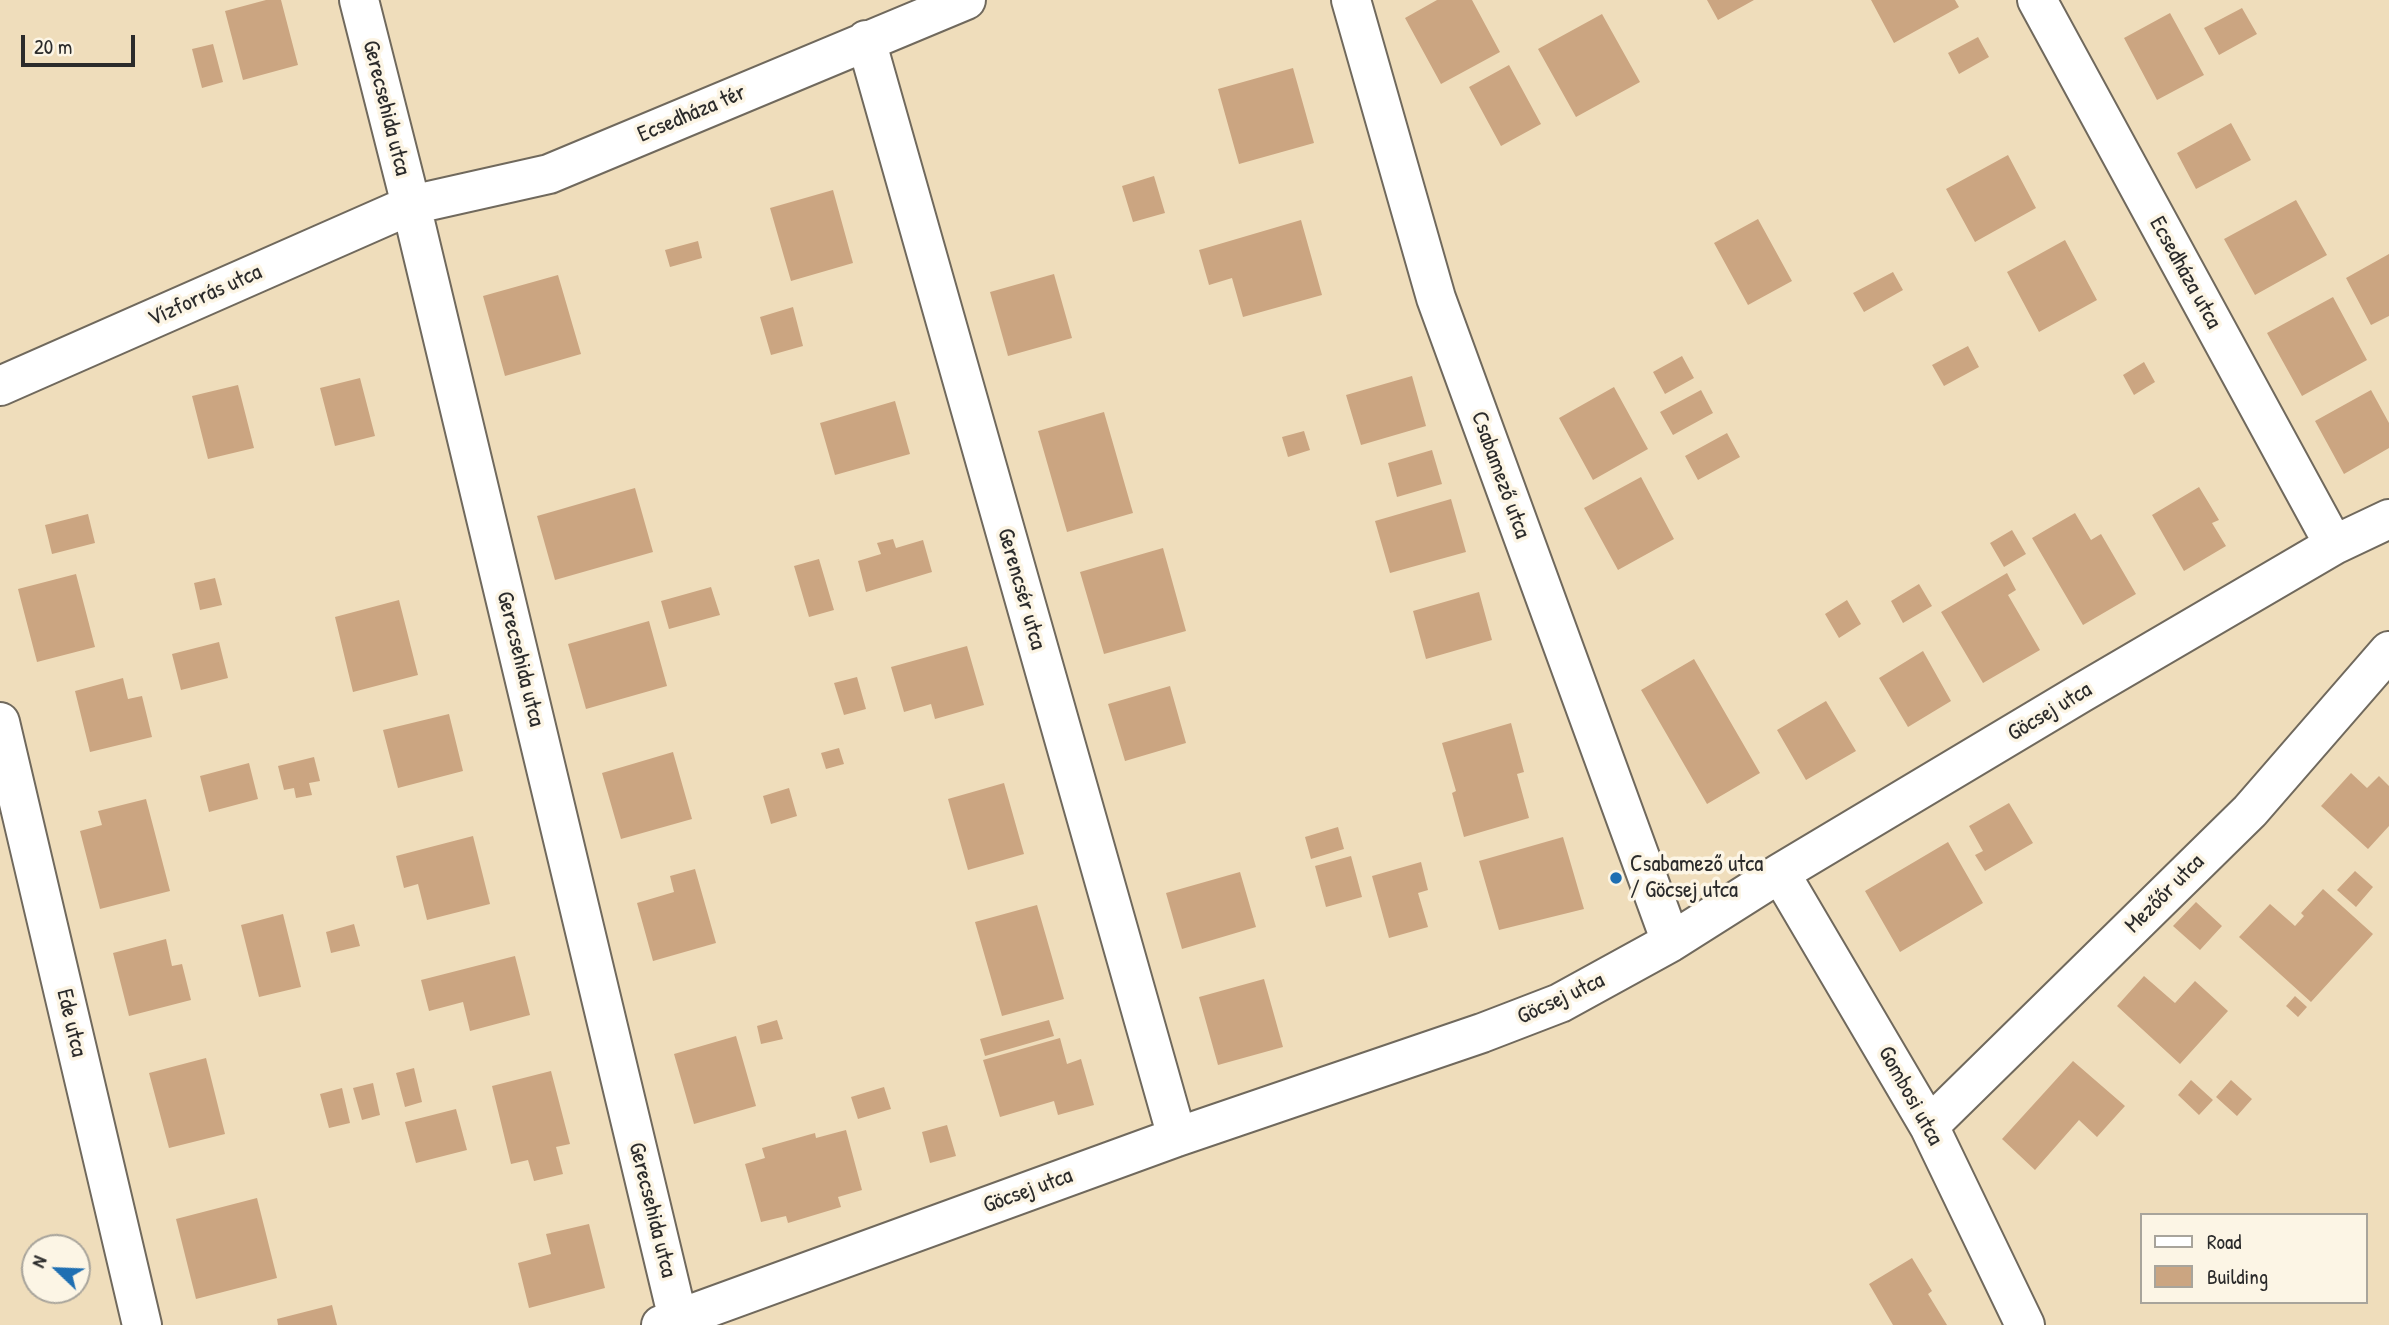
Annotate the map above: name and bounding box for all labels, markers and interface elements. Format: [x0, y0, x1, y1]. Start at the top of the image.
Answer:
scale bar [24, 21, 138, 65]
text: 20 m [34, 32, 72, 61]
street label: Gerecsehida utca [356, 38, 416, 178]
street label: Ecsedháza tér [634, 79, 750, 149]
street label: Ecsedháza utca [2143, 212, 2227, 334]
street label: Vízforrás utca [144, 259, 266, 333]
street label: Csabamező utca [1464, 408, 1536, 542]
street label: Gerencsér utca [991, 525, 1051, 653]
street label: Gerecsehida utca [490, 589, 550, 729]
street label: Göcsej utca [2003, 676, 2097, 748]
street label: Mezőőr utca [2120, 849, 2210, 939]
place label: Csabamező utca / Göcsej utca [1630, 851, 1763, 905]
marker: Csabamező utca / Göcsej utca [1608, 870, 1624, 886]
street label: Göcsej utca [1513, 967, 1609, 1031]
street label: Ede utca [50, 986, 92, 1060]
street label: Gombosi utca [1871, 1042, 1949, 1150]
street label: Gerecsehida utca [622, 1140, 682, 1280]
street label: Göcsej utca [980, 1162, 1076, 1220]
legend [2140, 1213, 2368, 1304]
text: Road [2207, 1227, 2241, 1256]
north arrow [21, 1234, 91, 1304]
text: N [25, 1252, 52, 1271]
text: Building [2207, 1262, 2268, 1291]

